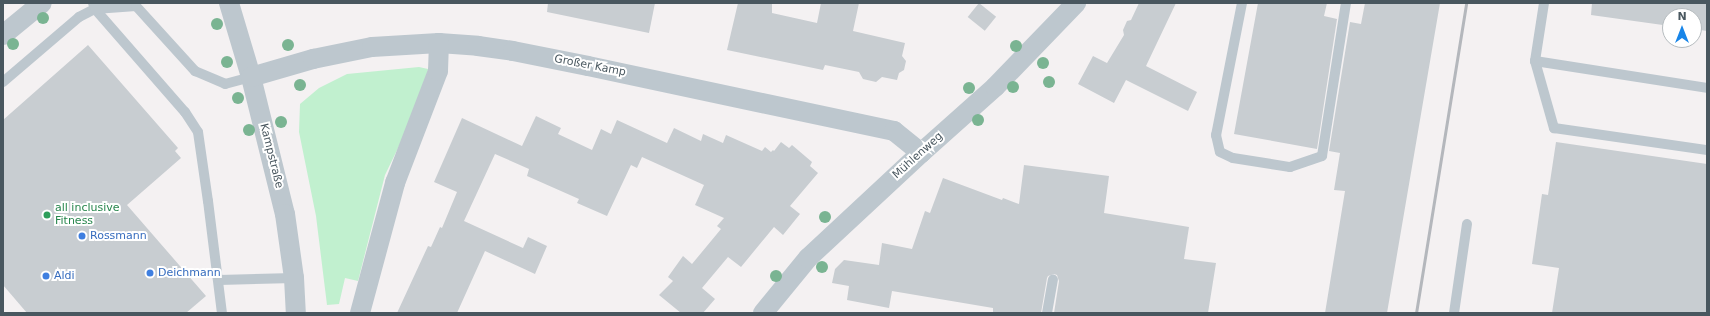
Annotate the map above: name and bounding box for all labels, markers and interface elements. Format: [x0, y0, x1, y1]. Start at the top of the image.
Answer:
north arrow [1662, 8, 1702, 48]
text: N [1677, 10, 1687, 23]
street label: Großer Kamp [553, 53, 627, 79]
street label: Kampstraße [257, 122, 285, 190]
street label: Mühlenweg [890, 130, 946, 182]
place label: all inclusive Fitness [55, 202, 120, 228]
marker: all inclusive Fitness [42, 210, 52, 220]
place label: Rossmann [90, 229, 147, 243]
marker: Rossmann [77, 231, 87, 241]
place label: Deichmann [158, 266, 221, 280]
marker: Deichmann [145, 268, 155, 278]
place label: Aldi [54, 269, 75, 283]
marker: Aldi [41, 271, 51, 281]

